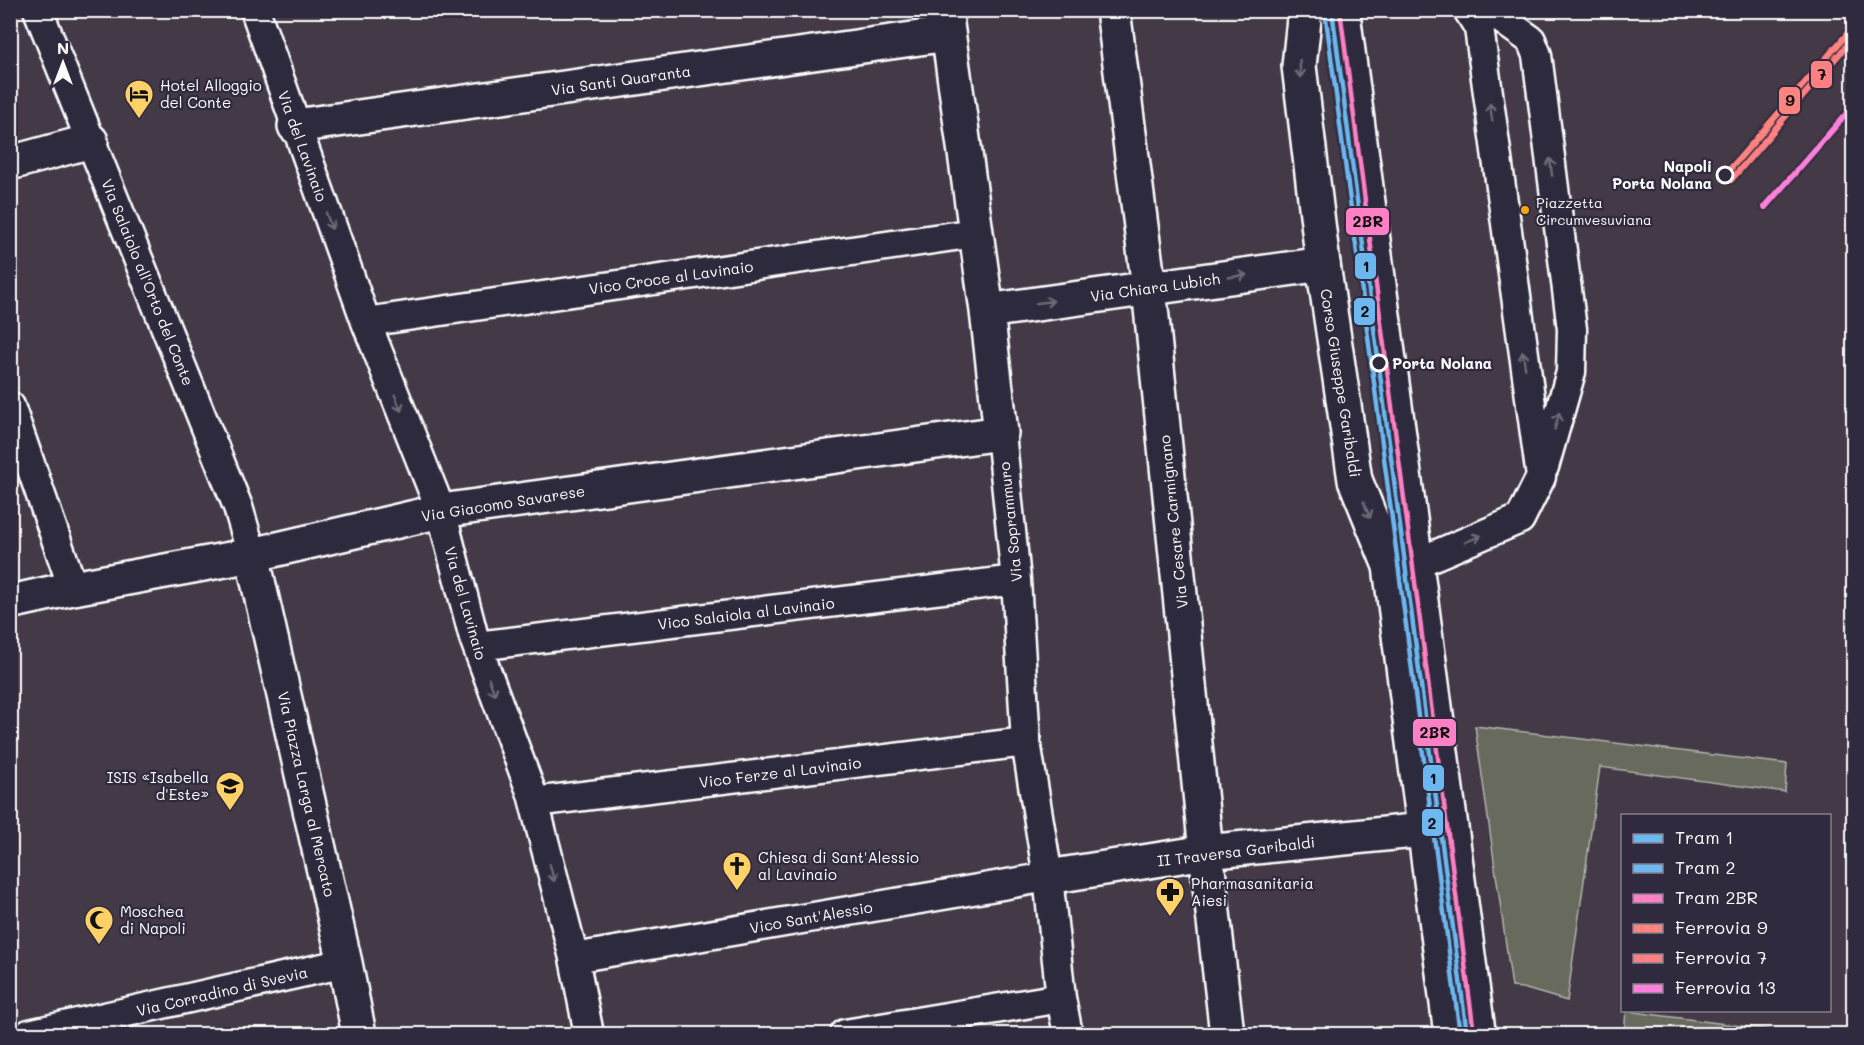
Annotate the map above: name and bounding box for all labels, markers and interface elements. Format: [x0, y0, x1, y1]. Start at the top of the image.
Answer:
north arrow [33, 33, 93, 93]
text: N [57, 37, 69, 58]
one-way arrow [1295, 58, 1306, 78]
street label: Via Santi Quaranta [550, 60, 692, 100]
line badge: 7 [1810, 60, 1833, 89]
text: 7 [1818, 63, 1827, 84]
place label: Hotel Alloggio del Conte [160, 75, 262, 112]
hotel icon: Hotel Alloggio del Conte [123, 78, 155, 120]
line badge: 9 [1778, 86, 1801, 115]
street label: Via del Lavinaio [274, 88, 332, 204]
text: 9 [1785, 89, 1795, 110]
one-way arrow [1485, 102, 1496, 122]
place label: Napoli Porta Nolana [1612, 156, 1712, 193]
one-way arrow [1546, 157, 1557, 177]
marker: Napoli Porta Nolana [1716, 166, 1734, 184]
street label: Via Salaiolo all'Orto del Conte [97, 176, 199, 388]
place label: Piazzetta Circumvesuviana [1536, 193, 1652, 229]
marker: Piazzetta Circumvesuviana [1519, 204, 1531, 216]
line badge: 2BR [1345, 207, 1390, 236]
text: 2BR [1353, 210, 1383, 231]
one-way arrow [325, 211, 336, 229]
line badge: 1 [1354, 252, 1377, 280]
text: 1 [1362, 255, 1370, 276]
street label: Vico Croce al Lavinaio [588, 256, 754, 298]
street label: Via Chiara Lubich [1089, 268, 1221, 306]
one-way arrow [1228, 270, 1248, 281]
street label: Corso Giuseppe Garibaldi [1316, 287, 1366, 479]
one-way arrow [1035, 297, 1055, 308]
line badge: 2 [1353, 297, 1376, 326]
text: 2 [1361, 300, 1370, 321]
one-way arrow [1519, 351, 1530, 370]
place label: Porta Nolana [1392, 353, 1492, 373]
marker: Porta Nolana [1370, 354, 1388, 372]
one-way arrow [393, 393, 404, 412]
one-way arrow [1552, 412, 1563, 431]
street label: Via Cesare Carmignano [1154, 434, 1192, 610]
street label: Via Soprammuro [994, 461, 1026, 583]
street label: Via Giacomo Savarese [420, 480, 586, 526]
one-way arrow [1362, 500, 1373, 518]
one-way arrow [1463, 533, 1481, 544]
street label: Via del Lavinaio [440, 544, 492, 662]
street label: Vico Salaiola al Lavinaio [657, 592, 836, 634]
one-way arrow [488, 677, 499, 696]
street label: Via Piazza Larga al Mercato [274, 689, 340, 899]
line badge: 2BR [1412, 718, 1457, 747]
text: 2BR [1420, 721, 1450, 742]
street label: Vico Ferze al Lavinaio [698, 752, 862, 792]
line badge: 1 [1422, 764, 1445, 792]
place label: ISIS «Isabella d'Este» [107, 767, 209, 804]
text: 1 [1429, 767, 1437, 788]
school or university icon: ISIS «Isabella d'Este» [214, 770, 246, 812]
line badge: 2 [1421, 808, 1444, 837]
text: 2 [1428, 812, 1437, 833]
legend [1621, 814, 1831, 1012]
text: Tram 1 [1675, 825, 1733, 849]
street label: II Traversa Garibaldi [1156, 831, 1316, 871]
place label: Chiesa di Sant'Alessio al Lavinaio [758, 847, 919, 884]
church icon: Chiesa di Sant'Alessio al Lavinaio [721, 850, 753, 892]
text: Tram 2 [1675, 855, 1735, 879]
one-way arrow [547, 863, 559, 882]
place label: Pharmasanitaria Aiesi [1191, 873, 1314, 910]
pharmacy icon: Pharmasanitaria Aiesi [1154, 876, 1186, 918]
text: Tram 2BR [1675, 885, 1758, 909]
street label: Vico Sant'Alessio [748, 896, 874, 938]
place label: Moschea di Napoli [120, 901, 186, 938]
mosque icon: Moschea di Napoli [83, 904, 115, 946]
text: Ferrovia 9 [1675, 915, 1768, 939]
text: Ferrovia 7 [1675, 945, 1767, 969]
street label: Via Corradino di Svevia [135, 962, 309, 1020]
text: Ferrovia 13 [1675, 975, 1776, 999]

